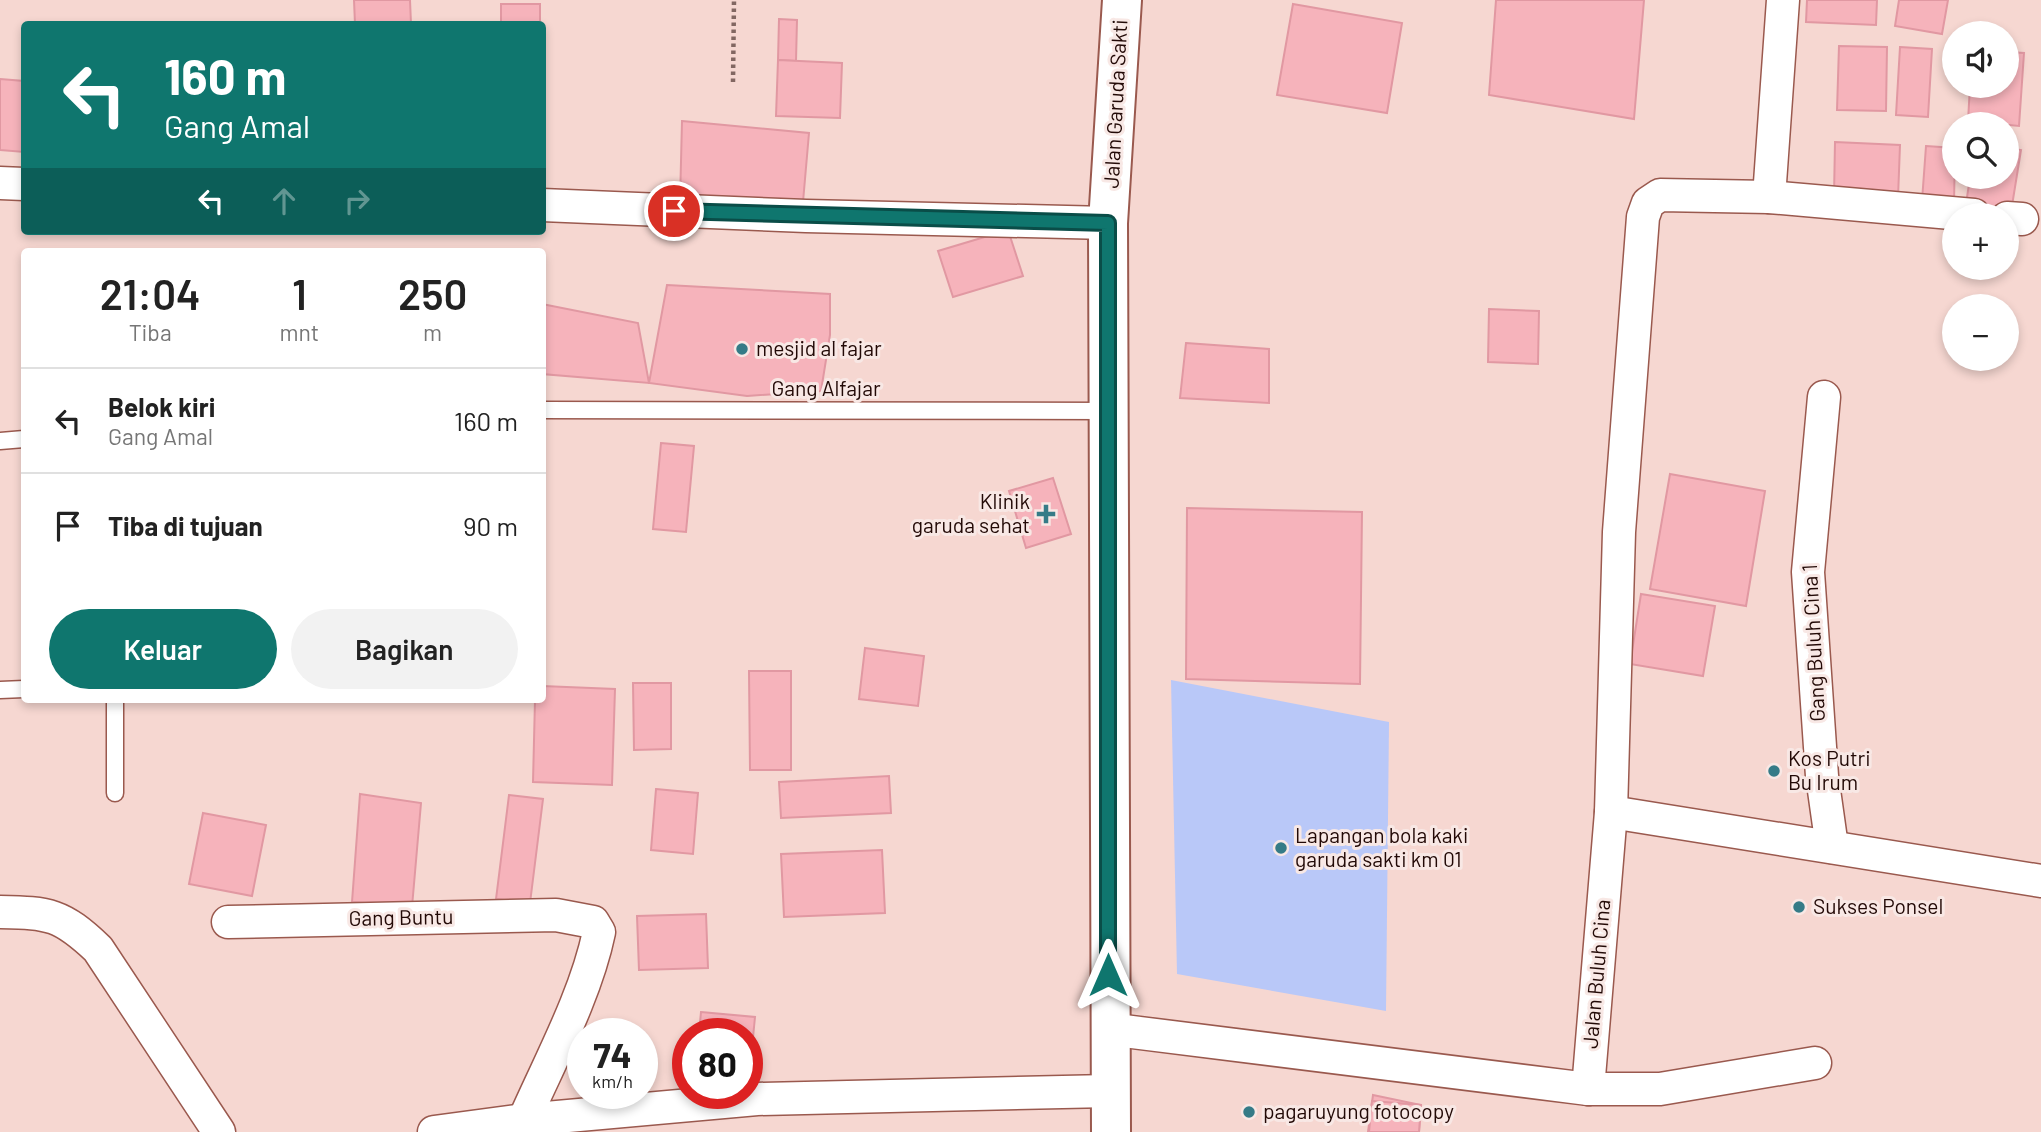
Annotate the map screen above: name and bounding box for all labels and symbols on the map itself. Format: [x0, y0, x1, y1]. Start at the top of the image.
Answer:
street label: Jalan Garuda Sakti [1098, 19, 1131, 189]
pin [644, 181, 704, 241]
place label: mesjid al fajar [756, 335, 882, 360]
marker: mesjid al fajar [734, 341, 750, 357]
street label: Gang Alfajar [771, 375, 881, 400]
place label: Klinik garuda sehat [912, 488, 1030, 537]
marker: Klinik garuda sehat [1036, 504, 1056, 524]
street label: Gang Buluh Cina 1 [1796, 564, 1829, 722]
place label: Kos Putri Bu Irum [1788, 745, 1871, 794]
marker: Kos Putri Bu Irum [1766, 763, 1782, 779]
place label: Lapangan bola kaki garuda sakti km 01 [1295, 822, 1468, 871]
marker: Lapangan bola kaki garuda sakti km 01 [1273, 840, 1289, 856]
place label: Sukses Ponsel [1813, 893, 1943, 918]
street label: Jalan Buluh Cina [1577, 898, 1614, 1050]
marker: Sukses Ponsel [1791, 899, 1807, 915]
street label: Gang Buntu [348, 903, 453, 930]
position arrow [1071, 938, 1145, 1012]
speed limit sign: 80 [672, 1018, 763, 1109]
place label: pagaruyung fotocopy [1263, 1098, 1454, 1123]
marker: pagaruyung fotocopy [1241, 1104, 1257, 1120]

